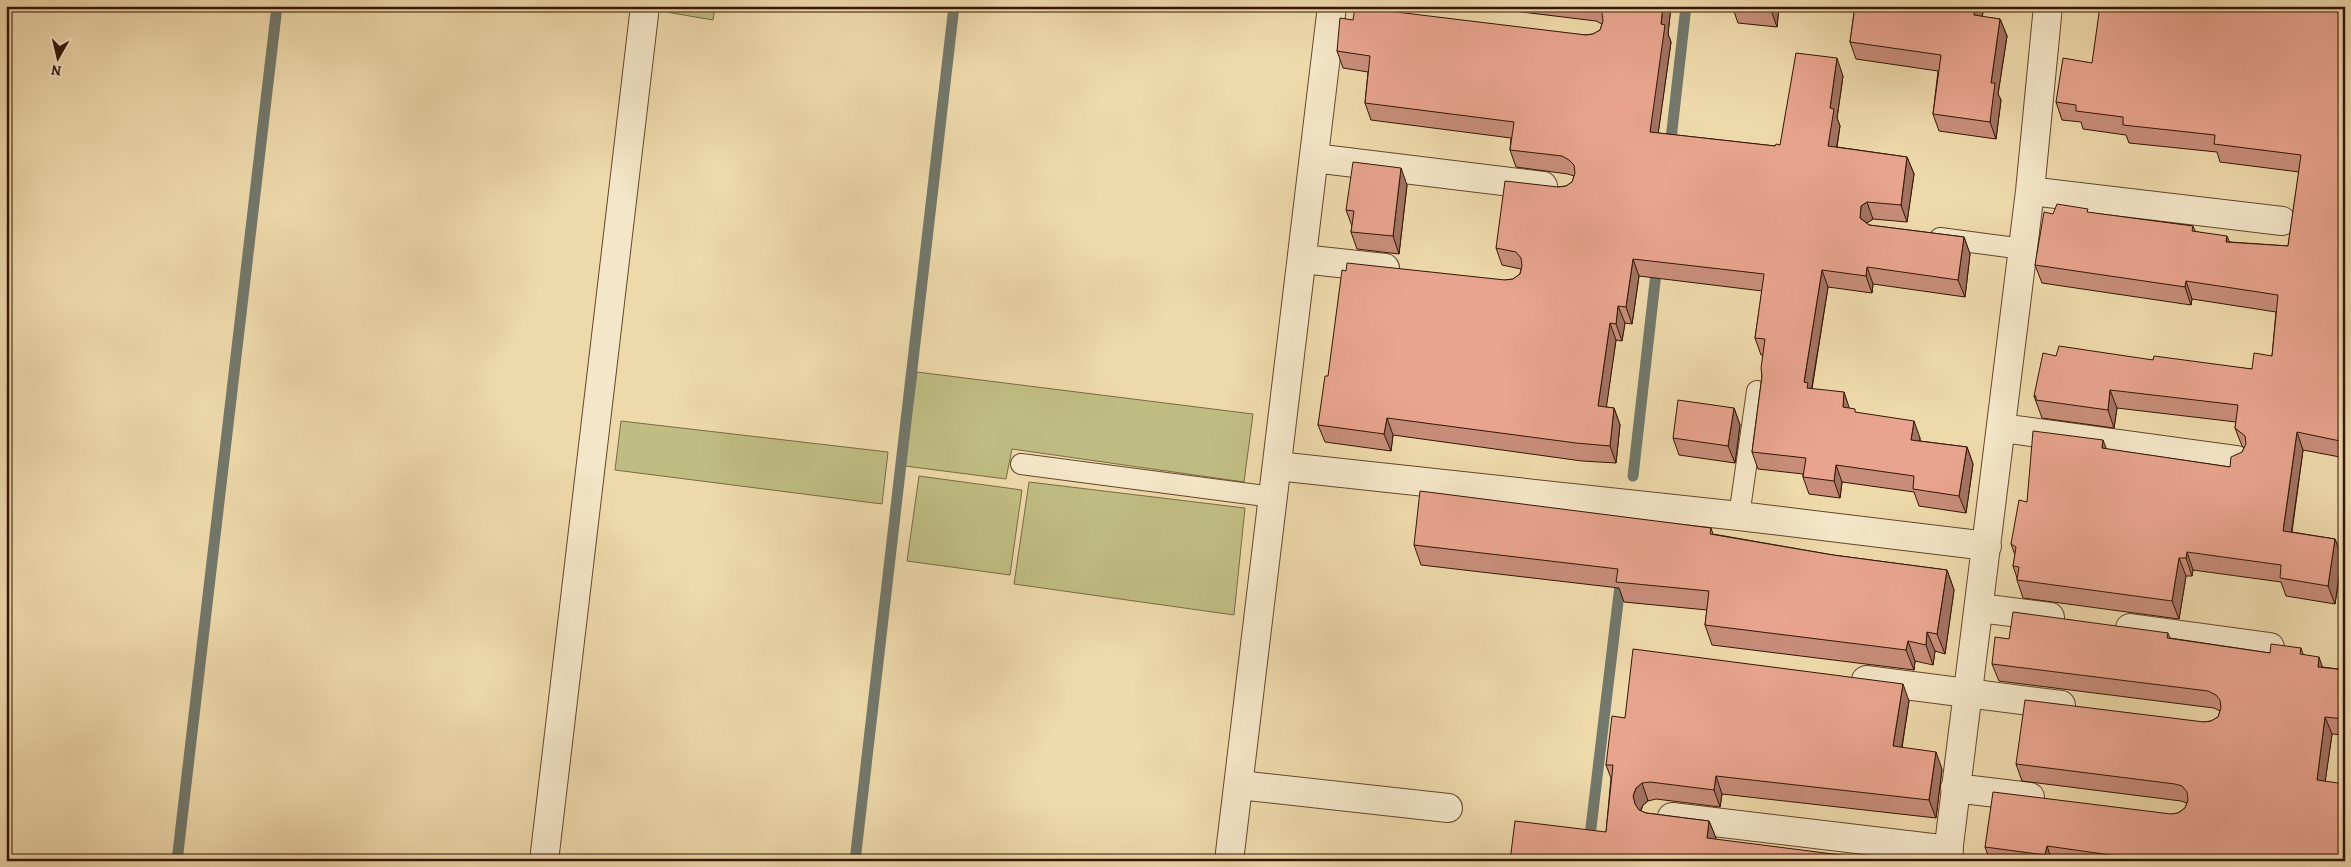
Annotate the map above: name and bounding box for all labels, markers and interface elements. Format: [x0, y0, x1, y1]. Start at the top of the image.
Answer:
north arrow [32, 32, 82, 82]
text: N [50, 60, 63, 80]

